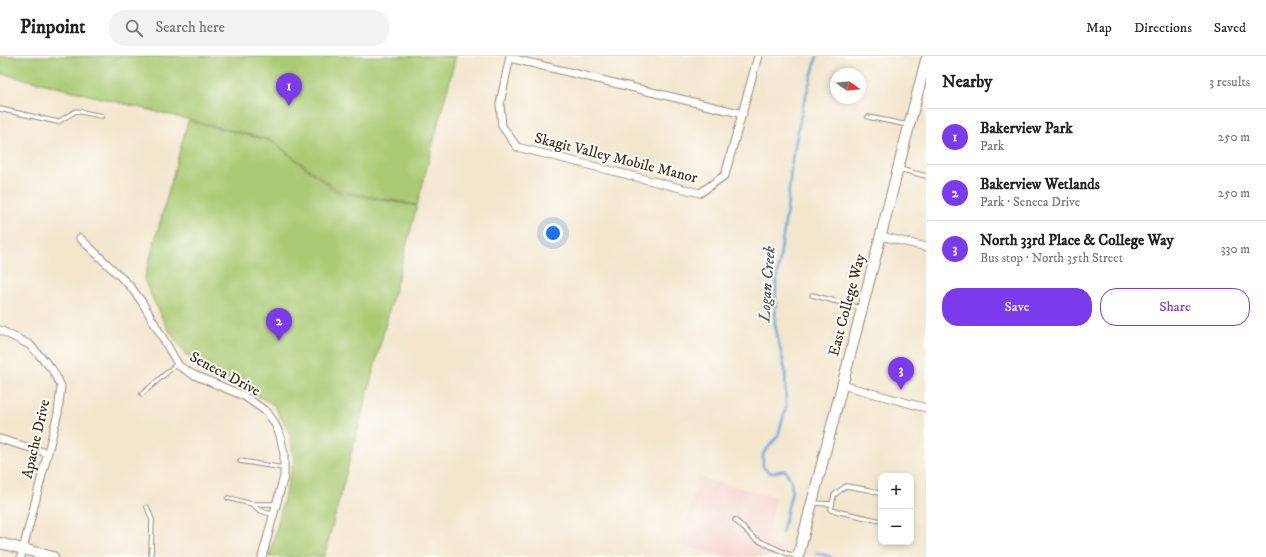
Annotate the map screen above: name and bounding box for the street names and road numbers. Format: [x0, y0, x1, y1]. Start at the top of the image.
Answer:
street label: Skagit Valley Mobile Manor [532, 129, 700, 188]
street label: East College Way [824, 251, 870, 358]
street label: Seneca Drive [186, 347, 264, 401]
street label: Apache Drive [18, 398, 54, 480]

